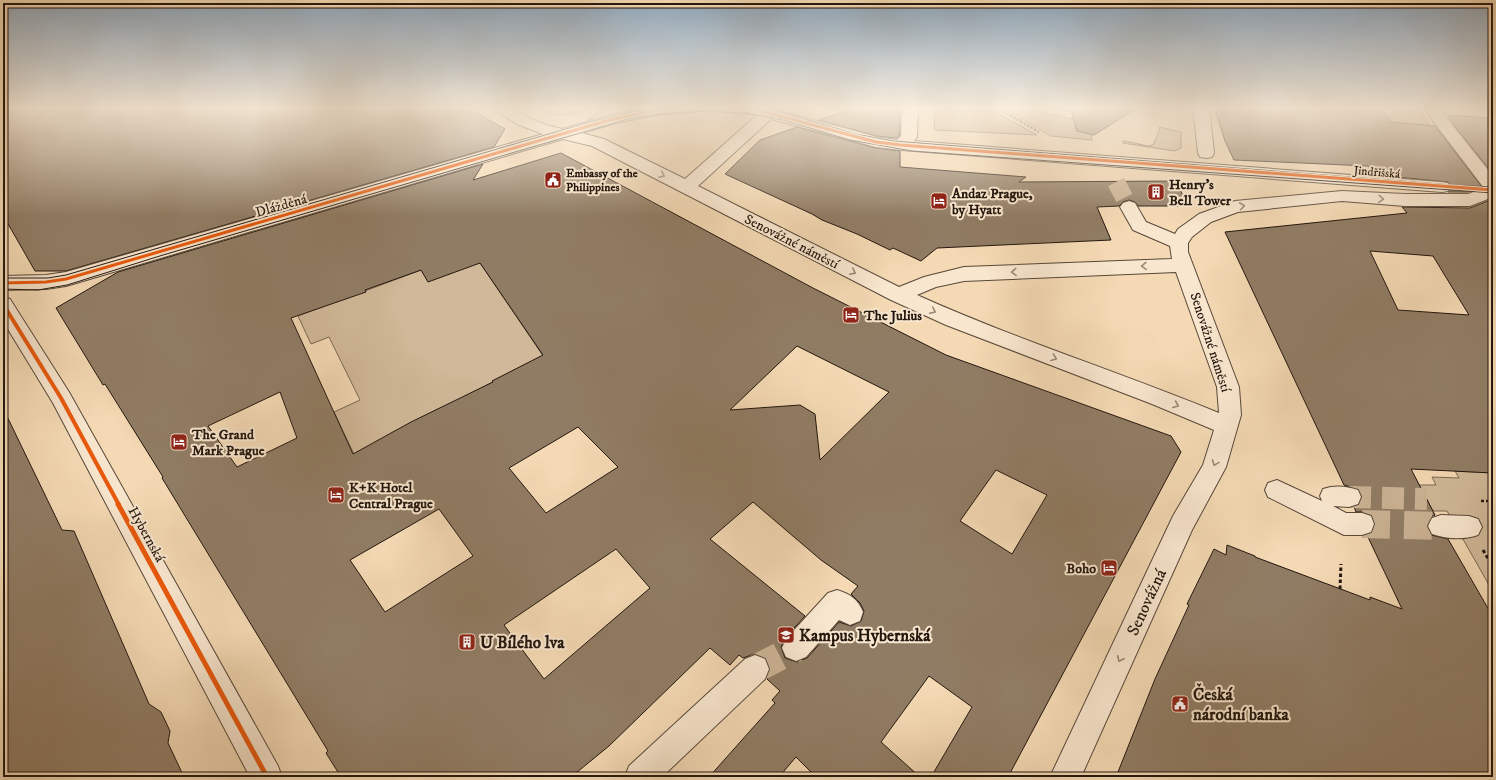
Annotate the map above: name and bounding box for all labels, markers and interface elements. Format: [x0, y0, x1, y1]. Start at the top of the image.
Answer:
street label: Jindřišská [1352, 163, 1402, 182]
place label: Embassy of the Philippines [566, 166, 638, 195]
public building icon: Embassy of the Philippines [543, 170, 563, 190]
one-way arrow [658, 170, 666, 177]
place label: Henry's Bell Tower [1169, 176, 1232, 210]
building icon: Henry's Bell Tower [1146, 182, 1166, 202]
place label: Andaz Prague, by Hyatt [951, 185, 1033, 219]
street label: Dlážděná [254, 190, 309, 222]
hotel icon: Andaz Prague, by Hyatt [929, 191, 949, 211]
one-way arrow [1378, 194, 1384, 203]
one-way arrow [1239, 202, 1245, 211]
street label: Senovážné náměstí [741, 210, 843, 274]
one-way arrow [1141, 262, 1147, 271]
one-way arrow [849, 267, 856, 275]
one-way arrow [1011, 267, 1017, 276]
street label: Senovážné náměstí [1185, 290, 1235, 396]
hotel icon: The Julius [841, 305, 861, 325]
one-way arrow [929, 306, 937, 314]
place label: The Julius [863, 307, 922, 325]
one-way arrow [1051, 354, 1058, 362]
one-way arrow [1171, 400, 1179, 408]
place label: The Grand Mark Prague [191, 426, 265, 460]
hotel icon: The Grand Mark Prague [169, 432, 189, 452]
one-way arrow [1211, 460, 1219, 467]
place label: K+K Hotel Central Prague [349, 479, 433, 513]
hotel icon: K+K Hotel Central Prague [326, 485, 346, 505]
street label: Hybernská [124, 504, 169, 565]
hotel icon: Boho [1099, 558, 1119, 578]
place label: Boho [1066, 560, 1096, 578]
street label: Senovážná [1122, 565, 1172, 639]
school or university icon: Kampus Hybernská [776, 625, 796, 645]
place label: Kampus Hybernská [799, 625, 931, 647]
building icon: U Bílého lva [457, 632, 477, 652]
place label: U Bílého lva [480, 632, 565, 654]
one-way arrow [1117, 654, 1125, 662]
place label: Česká národní banka [1193, 683, 1290, 726]
public building icon: Česká národní banka [1170, 694, 1190, 714]

